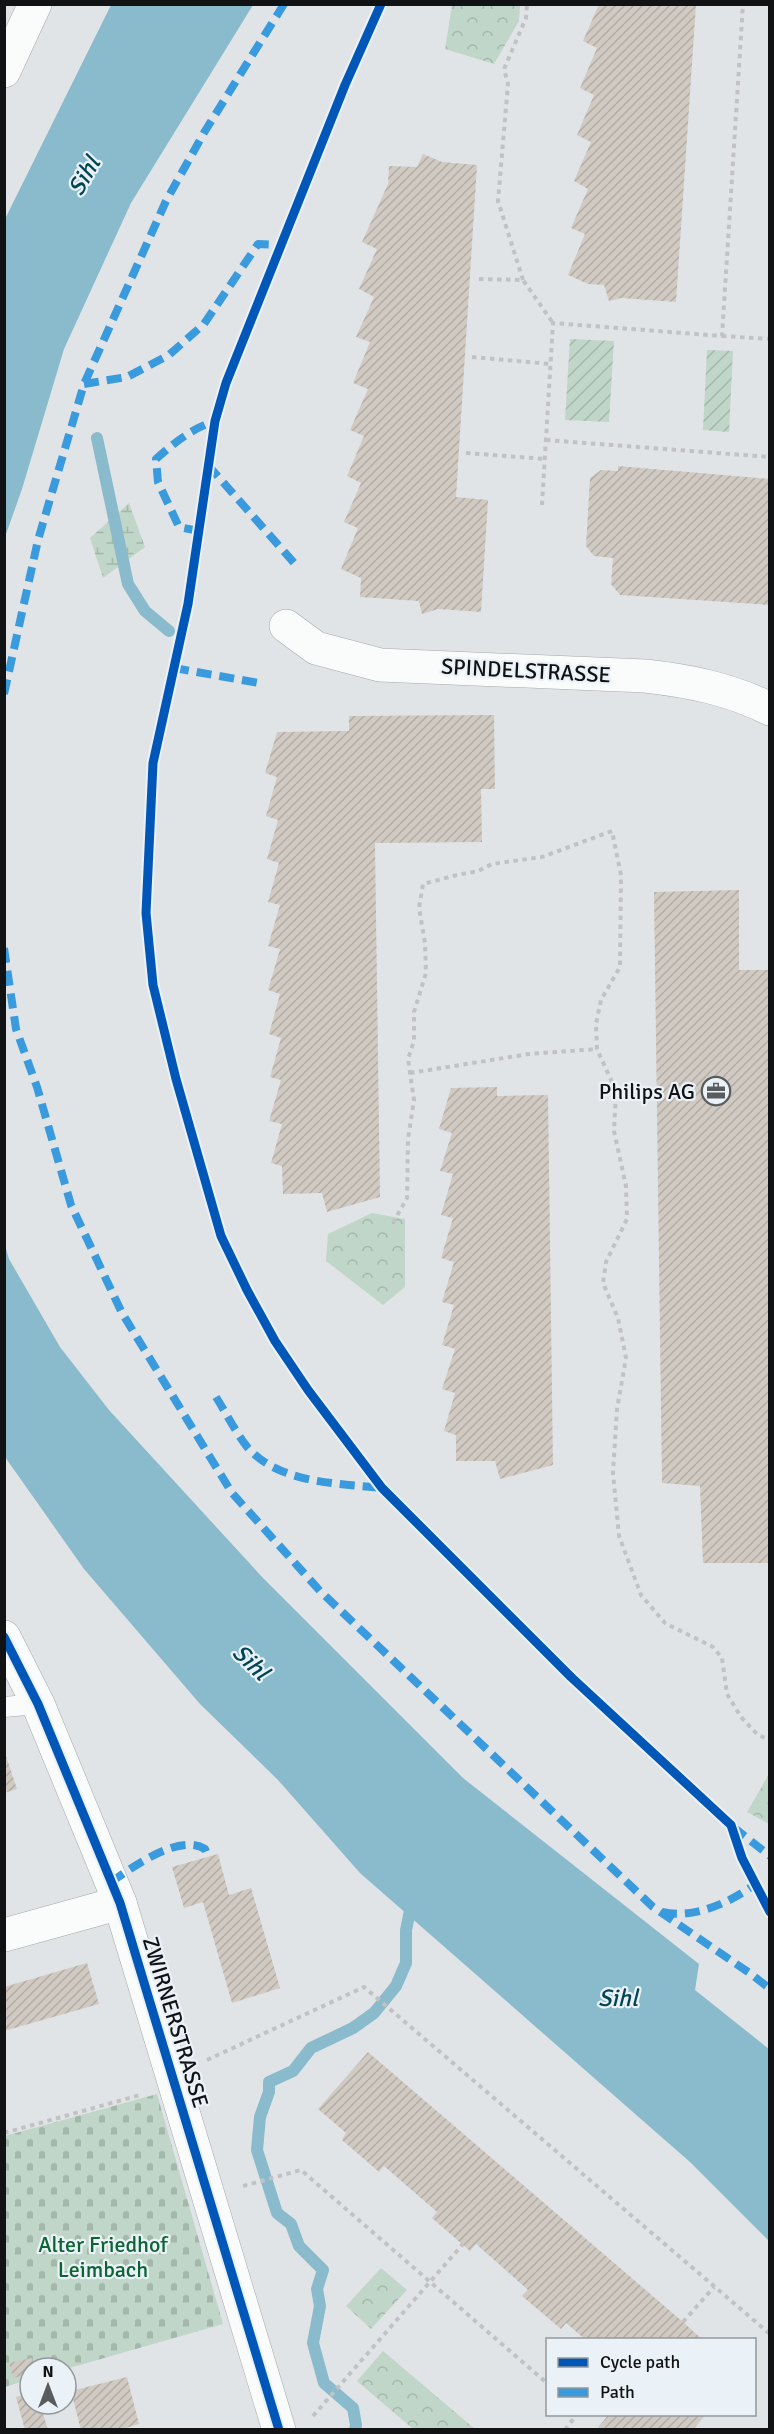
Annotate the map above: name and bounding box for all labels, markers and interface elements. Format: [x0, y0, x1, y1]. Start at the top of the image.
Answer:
water label: Sihl [61, 150, 108, 201]
street label: SPINDELSTRASSE [440, 653, 612, 688]
office icon: Philips AG [700, 1075, 732, 1107]
place label: Philips AG [599, 1078, 695, 1105]
water label: Sihl [226, 1637, 277, 1688]
street label: ZWIRNERSTRASSE [137, 1933, 214, 2111]
water label: Sihl [598, 1983, 640, 2013]
park label: Alter Friedhof Leimbach [38, 2231, 169, 2283]
legend [546, 2338, 756, 2416]
text: Cycle path [600, 2351, 680, 2373]
north arrow [18, 2356, 78, 2416]
text: N [42, 2362, 54, 2382]
text: Path [600, 2381, 635, 2403]

